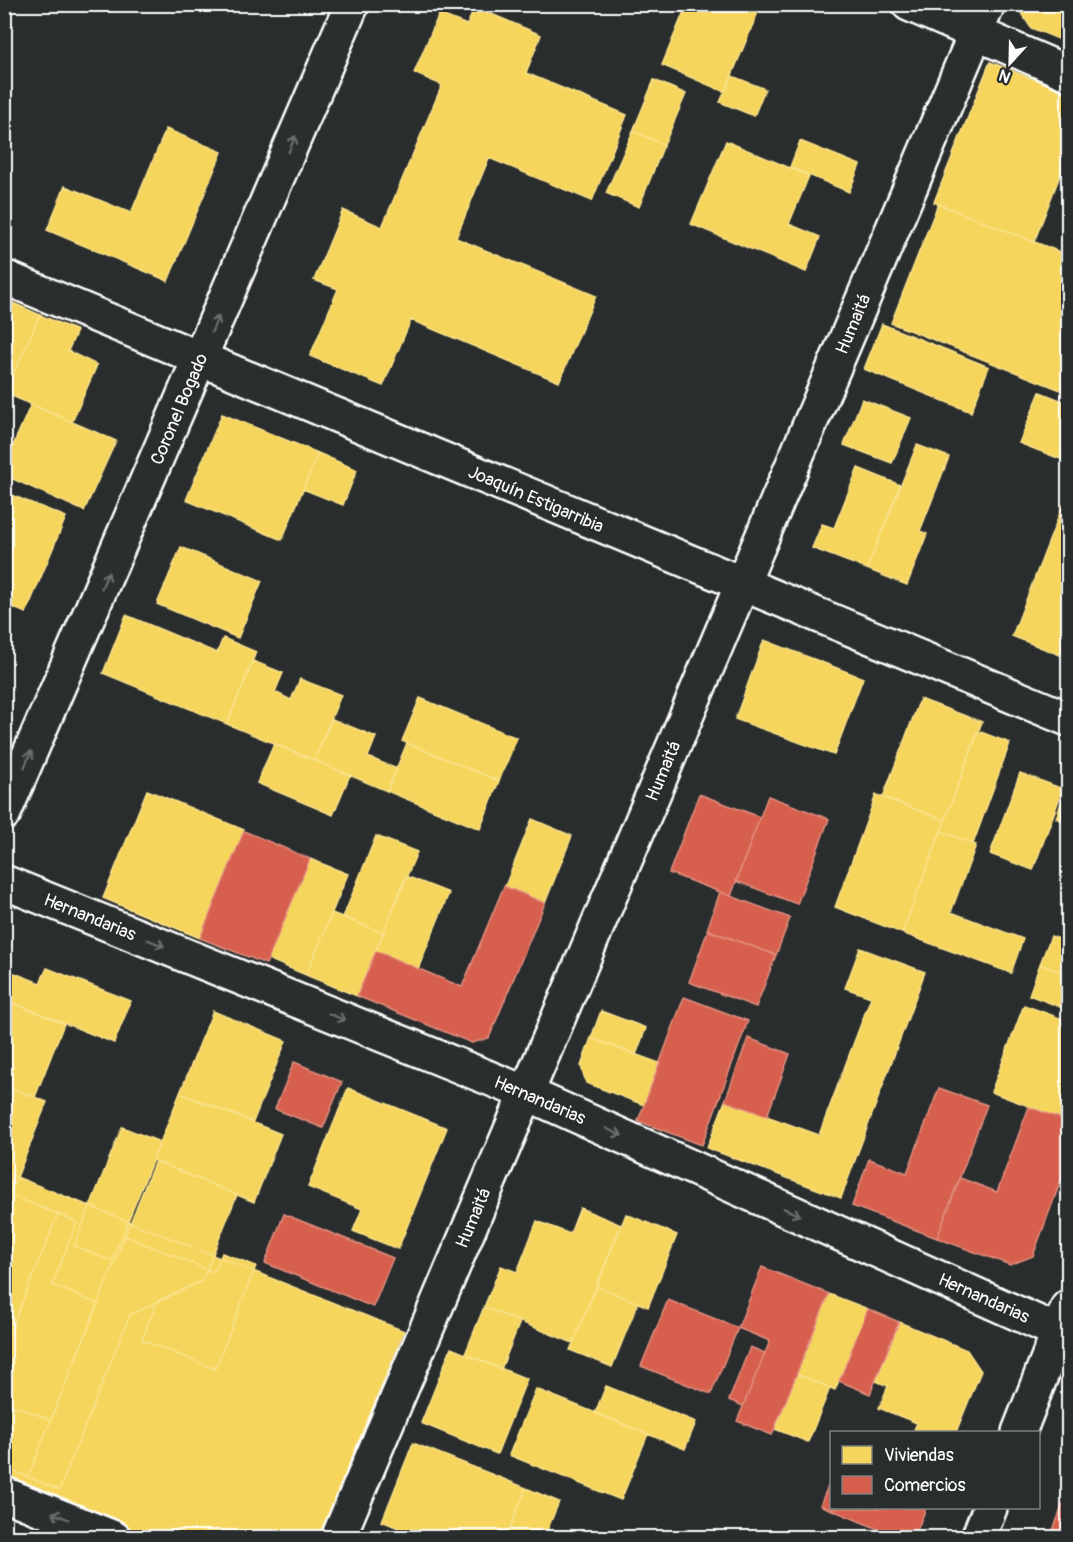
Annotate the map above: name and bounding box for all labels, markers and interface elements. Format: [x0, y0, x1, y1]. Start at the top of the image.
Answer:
north arrow [980, 33, 1040, 93]
text: N [996, 65, 1014, 87]
one-way arrow [287, 136, 298, 154]
street label: Humaitá [831, 291, 876, 358]
one-way arrow [210, 315, 221, 333]
street label: Coronel Bogado [146, 350, 213, 468]
street label: Joaquín Estigarribia [465, 461, 607, 538]
one-way arrow [100, 571, 111, 590]
street label: Humaitá [641, 738, 686, 805]
one-way arrow [23, 750, 34, 768]
street label: Hernandarias [40, 889, 139, 946]
one-way arrow [146, 939, 165, 950]
one-way arrow [327, 1012, 346, 1023]
street label: Hernandarias [490, 1071, 589, 1130]
one-way arrow [604, 1127, 622, 1139]
street label: Humaitá [451, 1185, 496, 1252]
one-way arrow [782, 1207, 800, 1218]
street label: Hernandarias [935, 1268, 1033, 1329]
legend [830, 1431, 1040, 1509]
text: Viviendas [884, 1444, 954, 1467]
text: Comercios [884, 1474, 966, 1497]
one-way arrow [51, 1510, 69, 1521]

